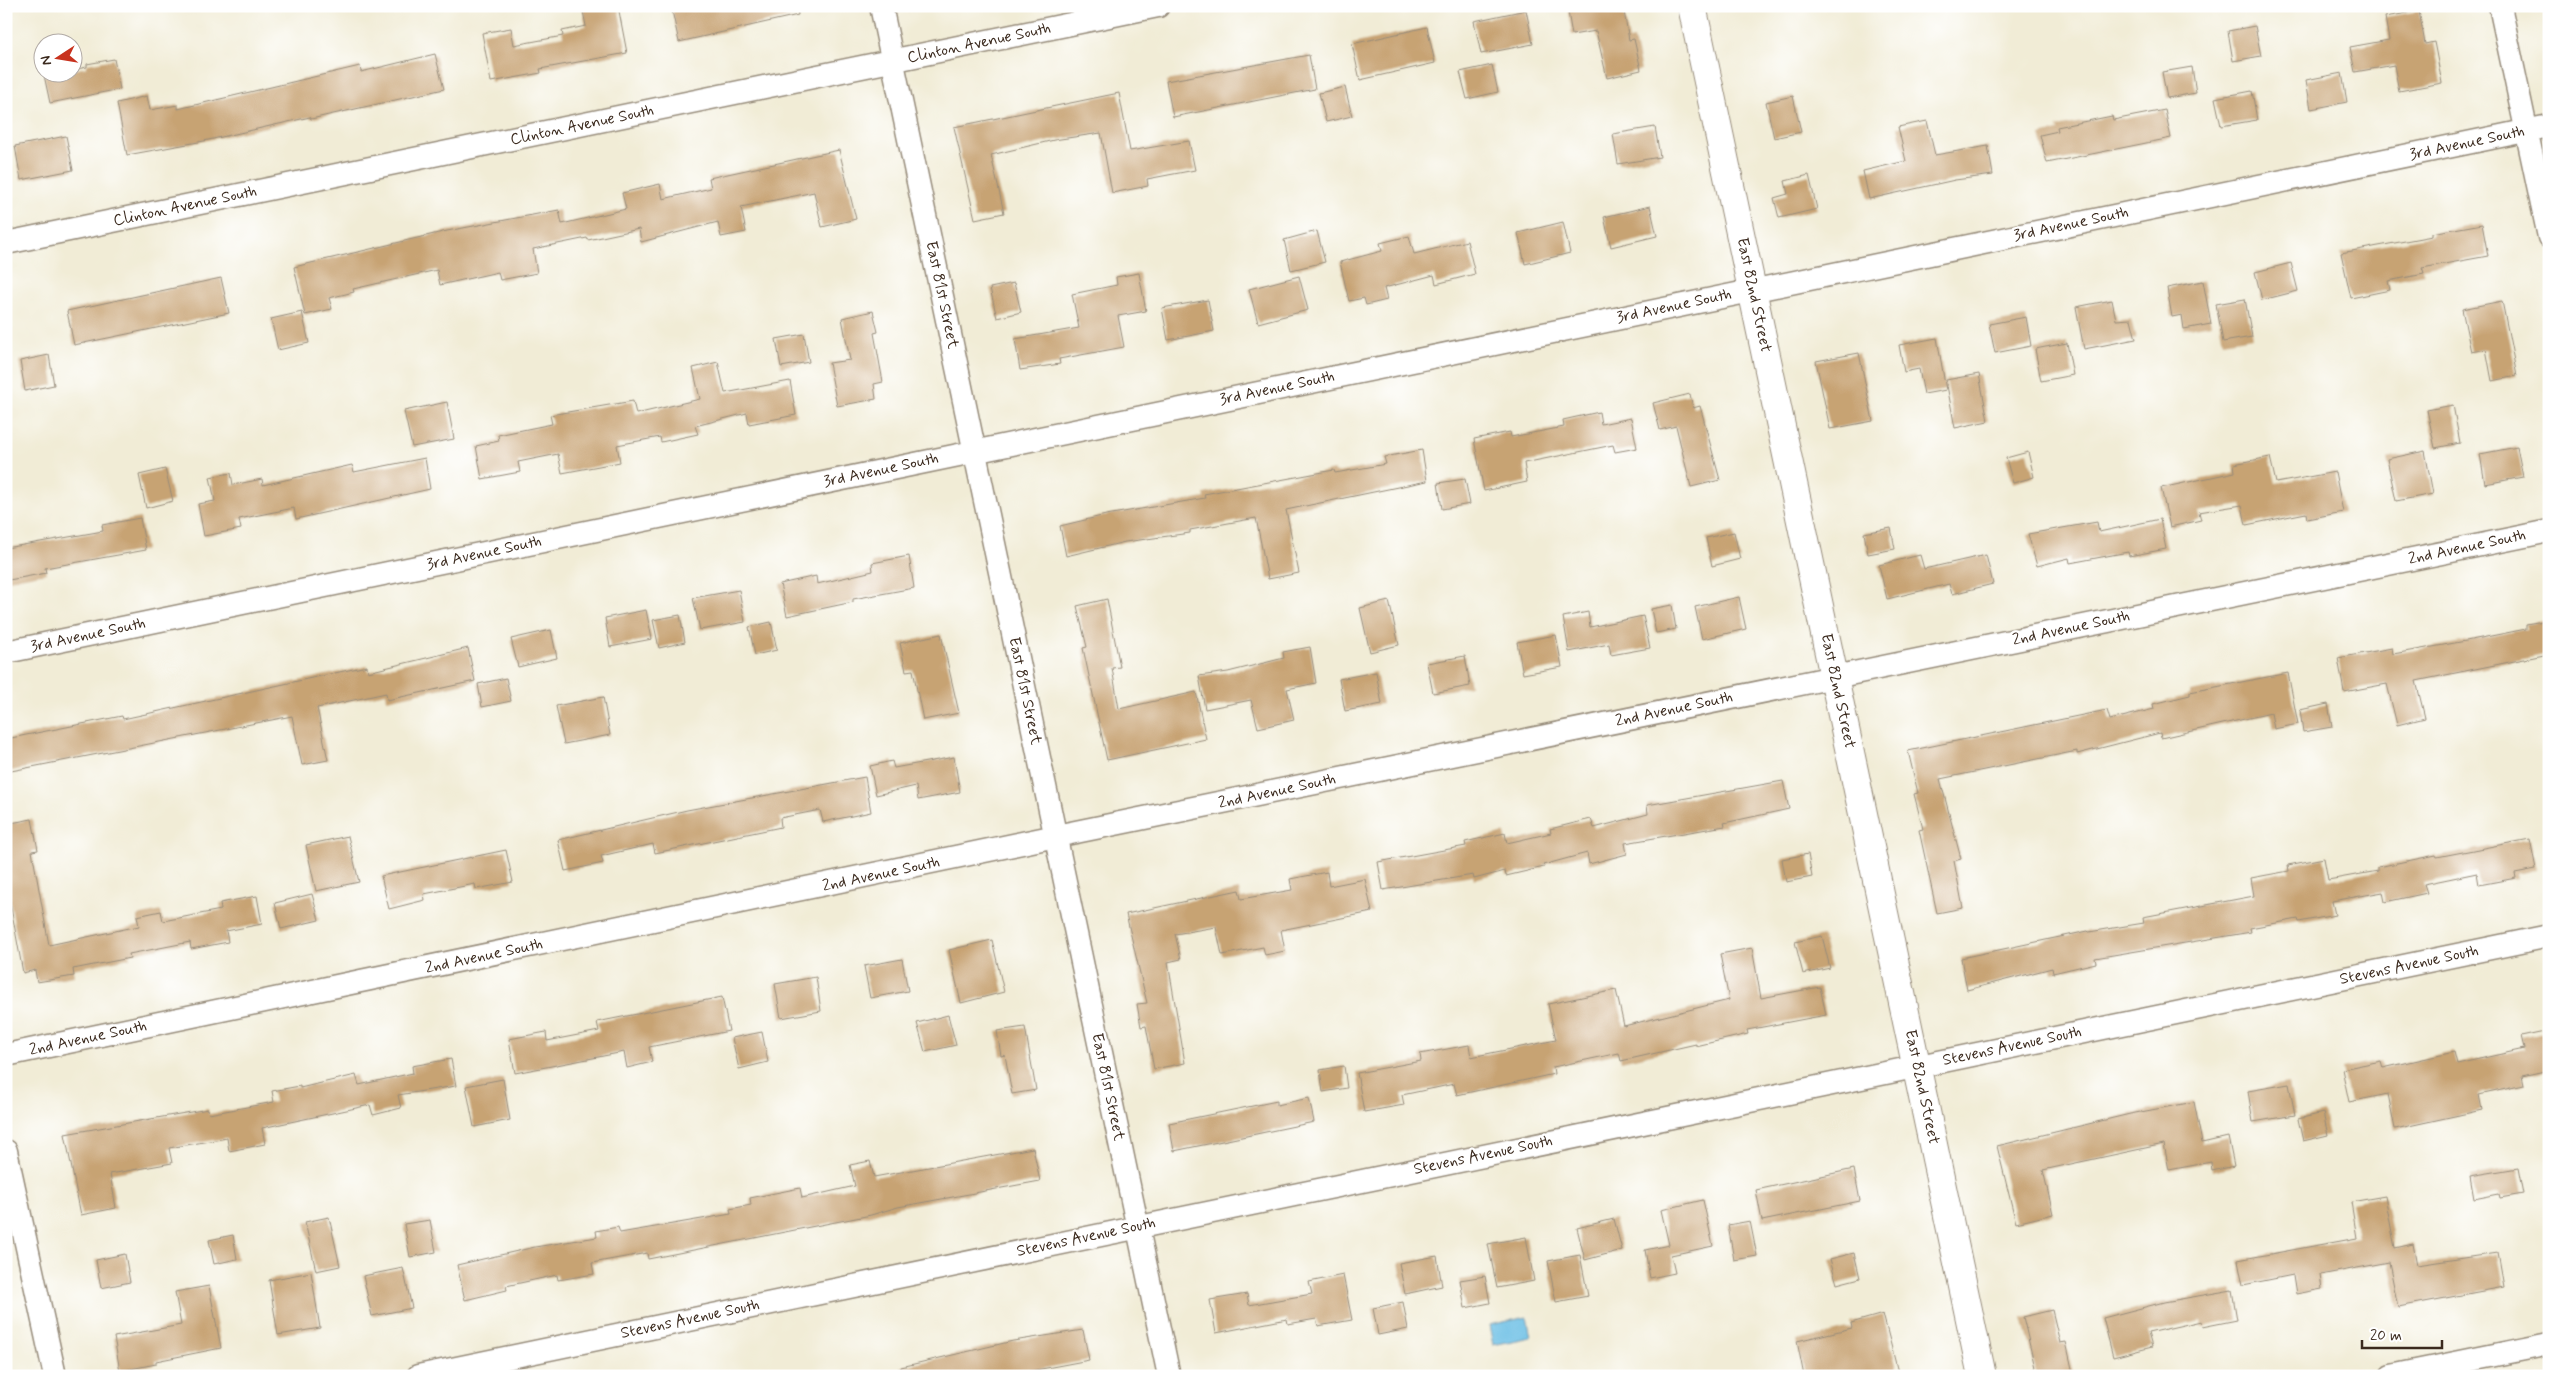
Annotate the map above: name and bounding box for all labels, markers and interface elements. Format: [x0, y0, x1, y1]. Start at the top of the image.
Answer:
street label: Clinton Avenue South [905, 18, 1053, 68]
north arrow [32, 32, 82, 82]
text: N [36, 54, 56, 67]
street label: Clinton Avenue South [508, 100, 656, 150]
street label: 3rd Avenue South [2408, 121, 2526, 165]
street label: Clinton Avenue South [111, 181, 259, 231]
street label: 3rd Avenue South [2012, 202, 2130, 246]
street label: East 82nd Street [1732, 236, 1777, 355]
street label: East 81st Street [920, 239, 964, 351]
street label: 3rd Avenue South [1615, 284, 1733, 328]
street label: 3rd Avenue South [1218, 366, 1336, 410]
street label: 3rd Avenue South [822, 448, 940, 492]
street label: 2nd Avenue South [2406, 524, 2528, 570]
street label: 3rd Avenue South [425, 531, 543, 575]
street label: 2nd Avenue South [2010, 605, 2132, 651]
street label: 3rd Avenue South [29, 613, 147, 657]
street label: East 82nd Street [1816, 632, 1861, 751]
street label: East 81st Street [1003, 635, 1047, 747]
street label: 2nd Avenue South [1613, 686, 1735, 732]
street label: 2nd Avenue South [1216, 768, 1338, 814]
street label: 2nd Avenue South [820, 851, 942, 897]
street label: 2nd Avenue South [423, 933, 545, 979]
street label: Stevens Avenue South [2338, 940, 2480, 990]
street label: 2nd Avenue South [27, 1015, 149, 1061]
street label: Stevens Avenue South [1941, 1021, 2083, 1071]
street label: East 82nd Street [1900, 1028, 1945, 1147]
street label: East 81st Street [1086, 1031, 1130, 1143]
street label: Stevens Avenue South [1412, 1130, 1554, 1180]
street label: Stevens Avenue South [1015, 1212, 1157, 1262]
street label: Stevens Avenue South [619, 1294, 761, 1344]
scale bar [2362, 1317, 2442, 1349]
text: 20 m [2370, 1326, 2402, 1346]

